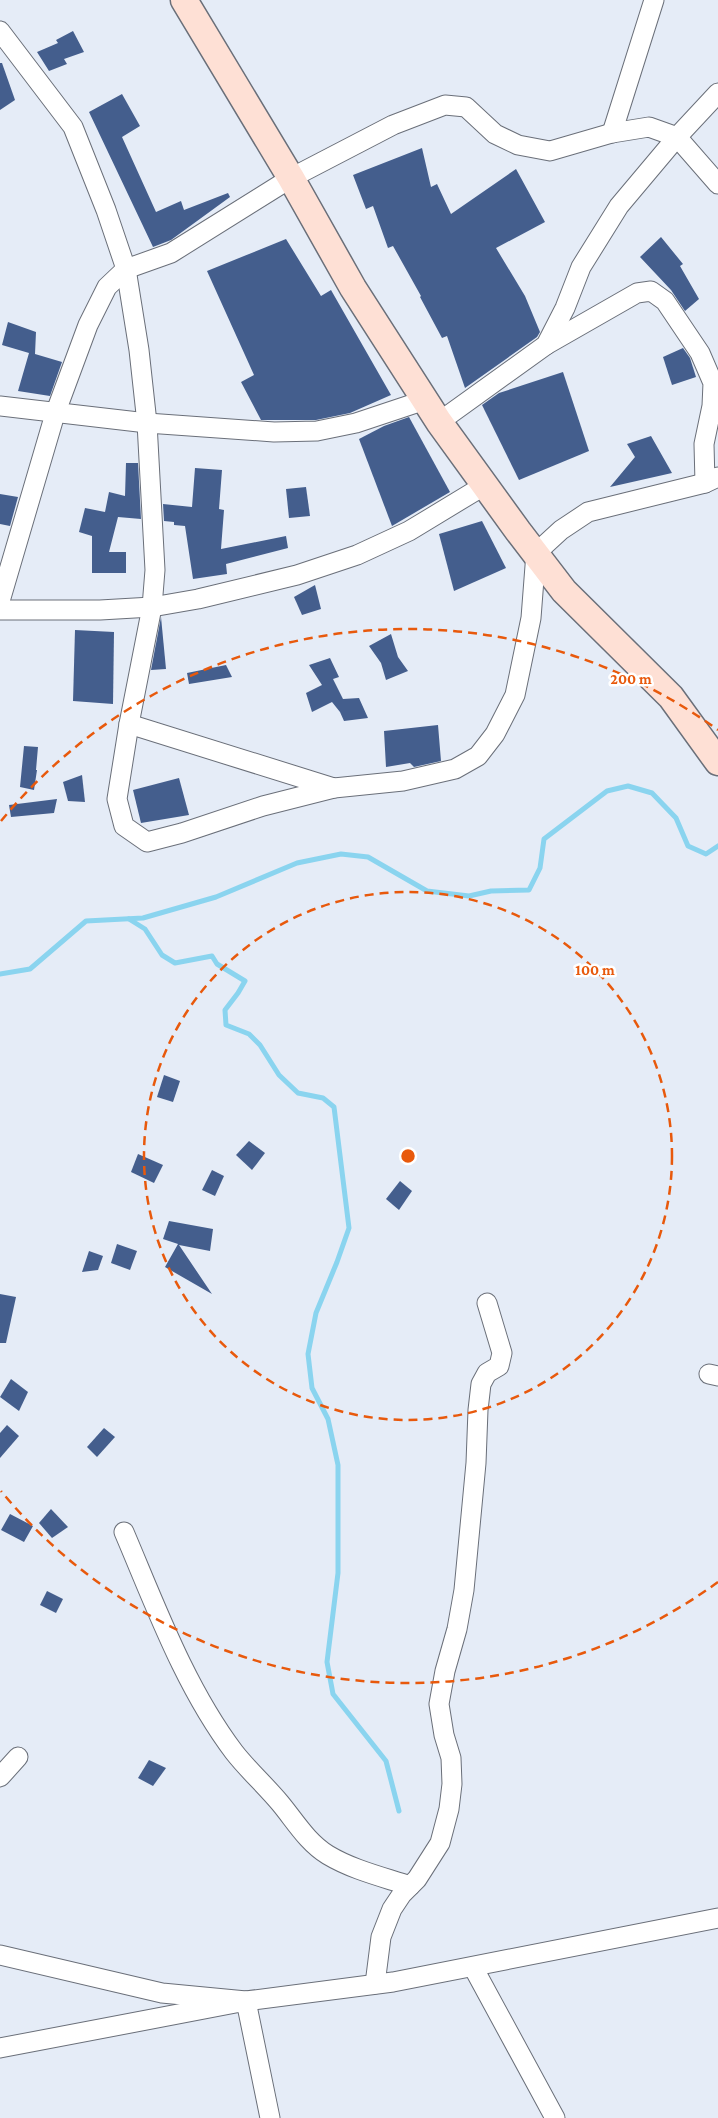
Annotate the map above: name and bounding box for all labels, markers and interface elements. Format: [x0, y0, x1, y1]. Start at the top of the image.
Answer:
text: 200 m [610, 671, 652, 687]
text: 100 m [575, 962, 615, 978]
centre of rings [399, 1147, 417, 1165]

